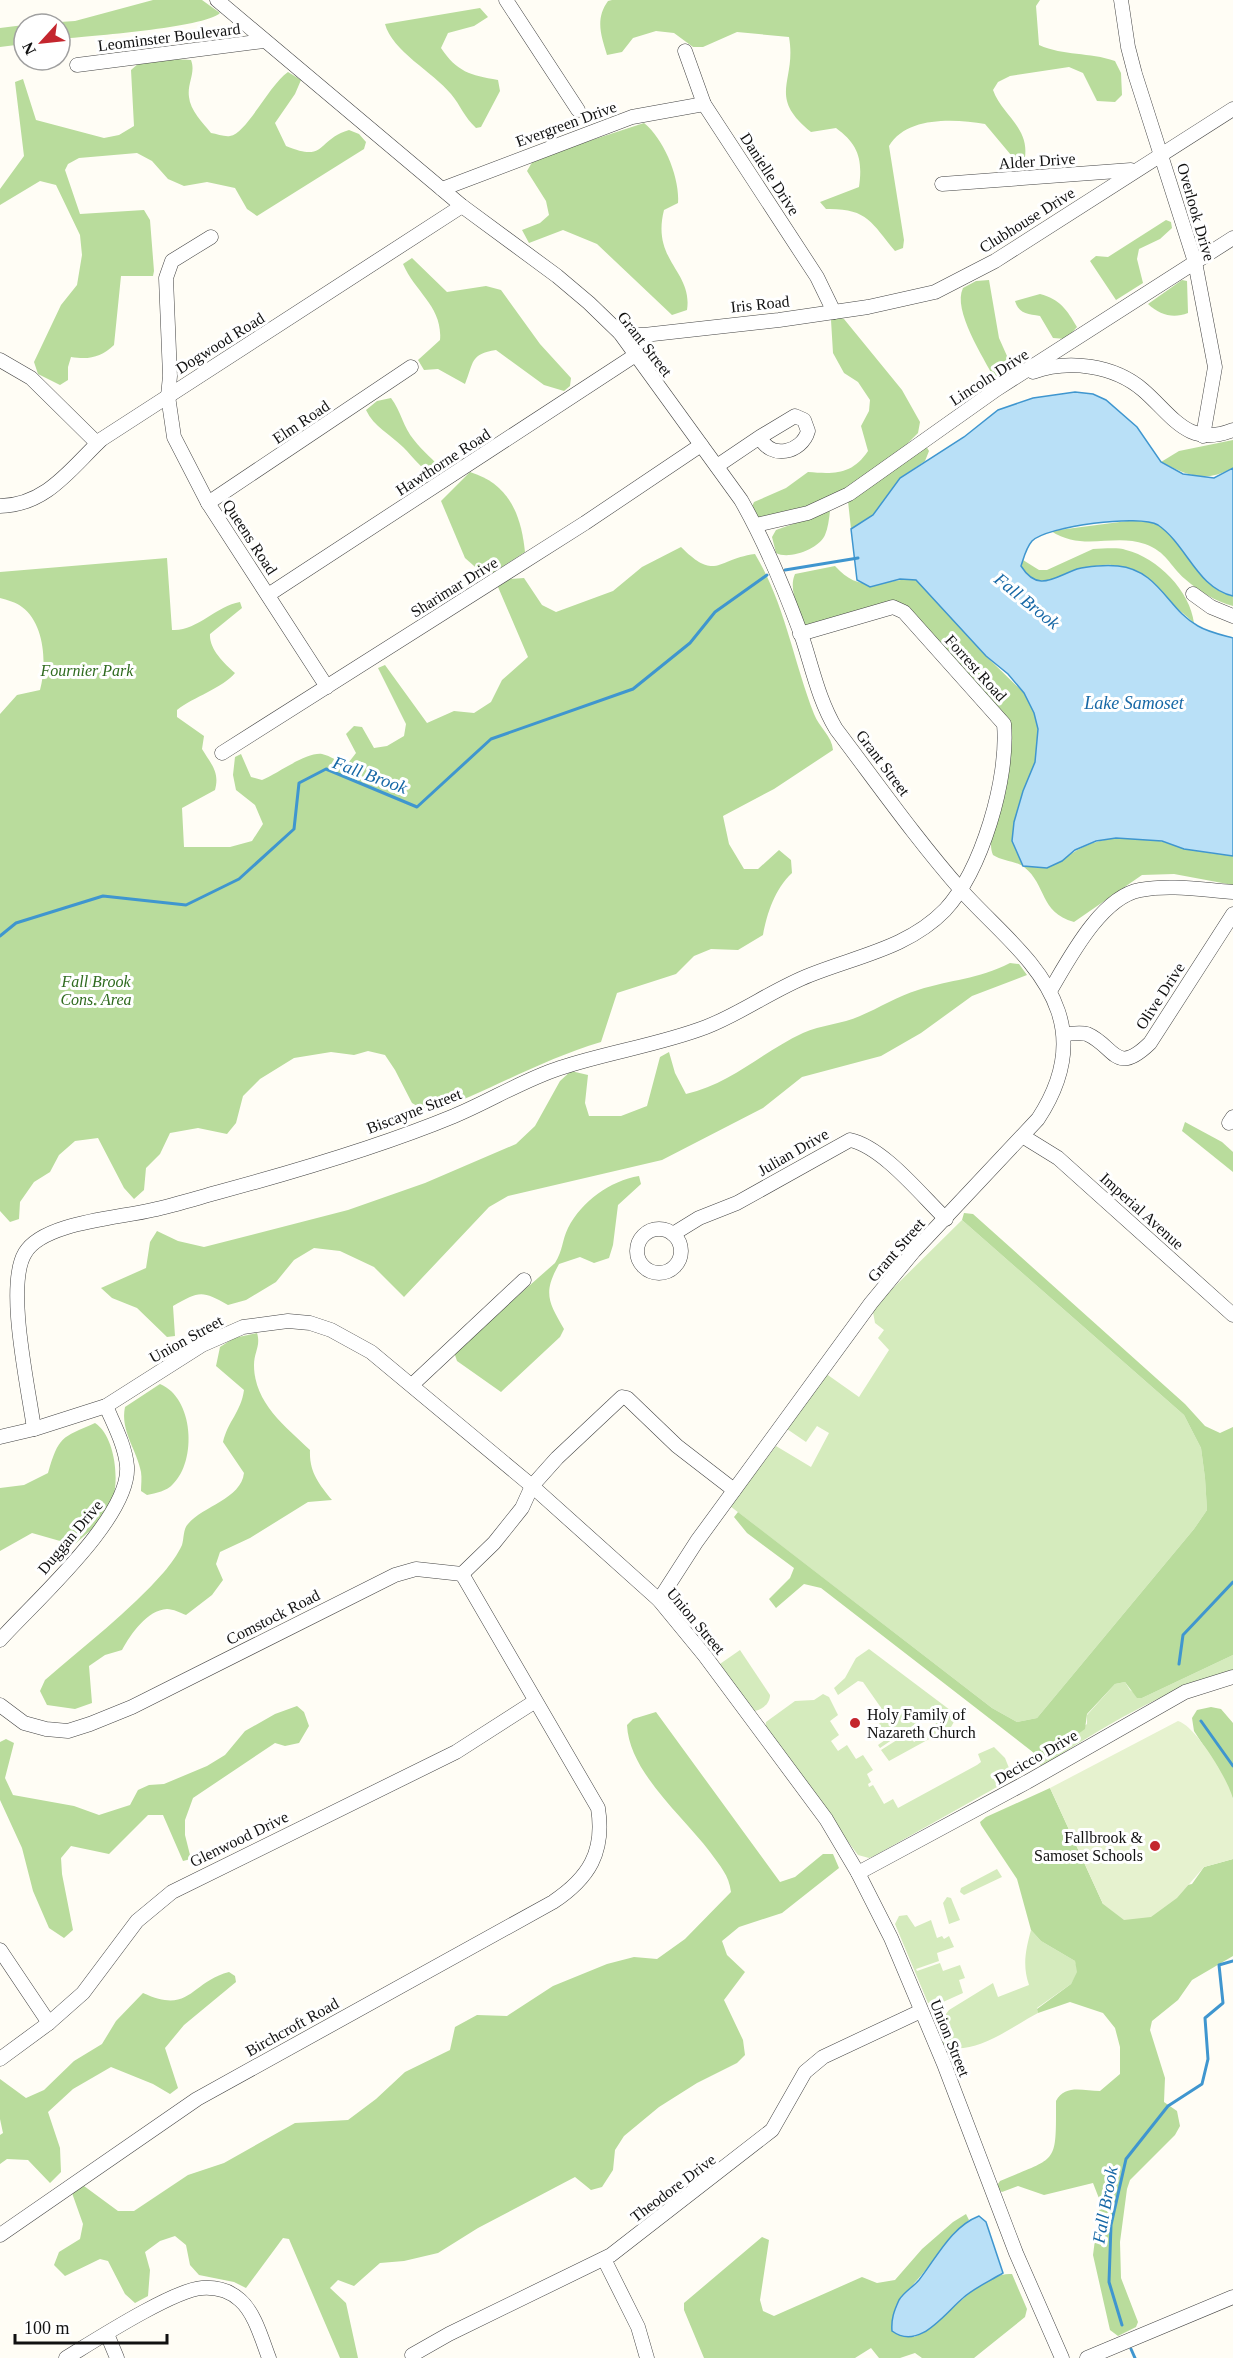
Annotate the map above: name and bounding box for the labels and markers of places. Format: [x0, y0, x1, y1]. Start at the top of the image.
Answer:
place label: Holy Family of Nazareth Church [867, 1706, 976, 1741]
marker: Holy Family of Nazareth Church [848, 1716, 862, 1730]
place label: Fallbrook & Samoset Schools [1034, 1829, 1144, 1864]
marker: Fallbrook & Samoset Schools [1148, 1839, 1162, 1853]

